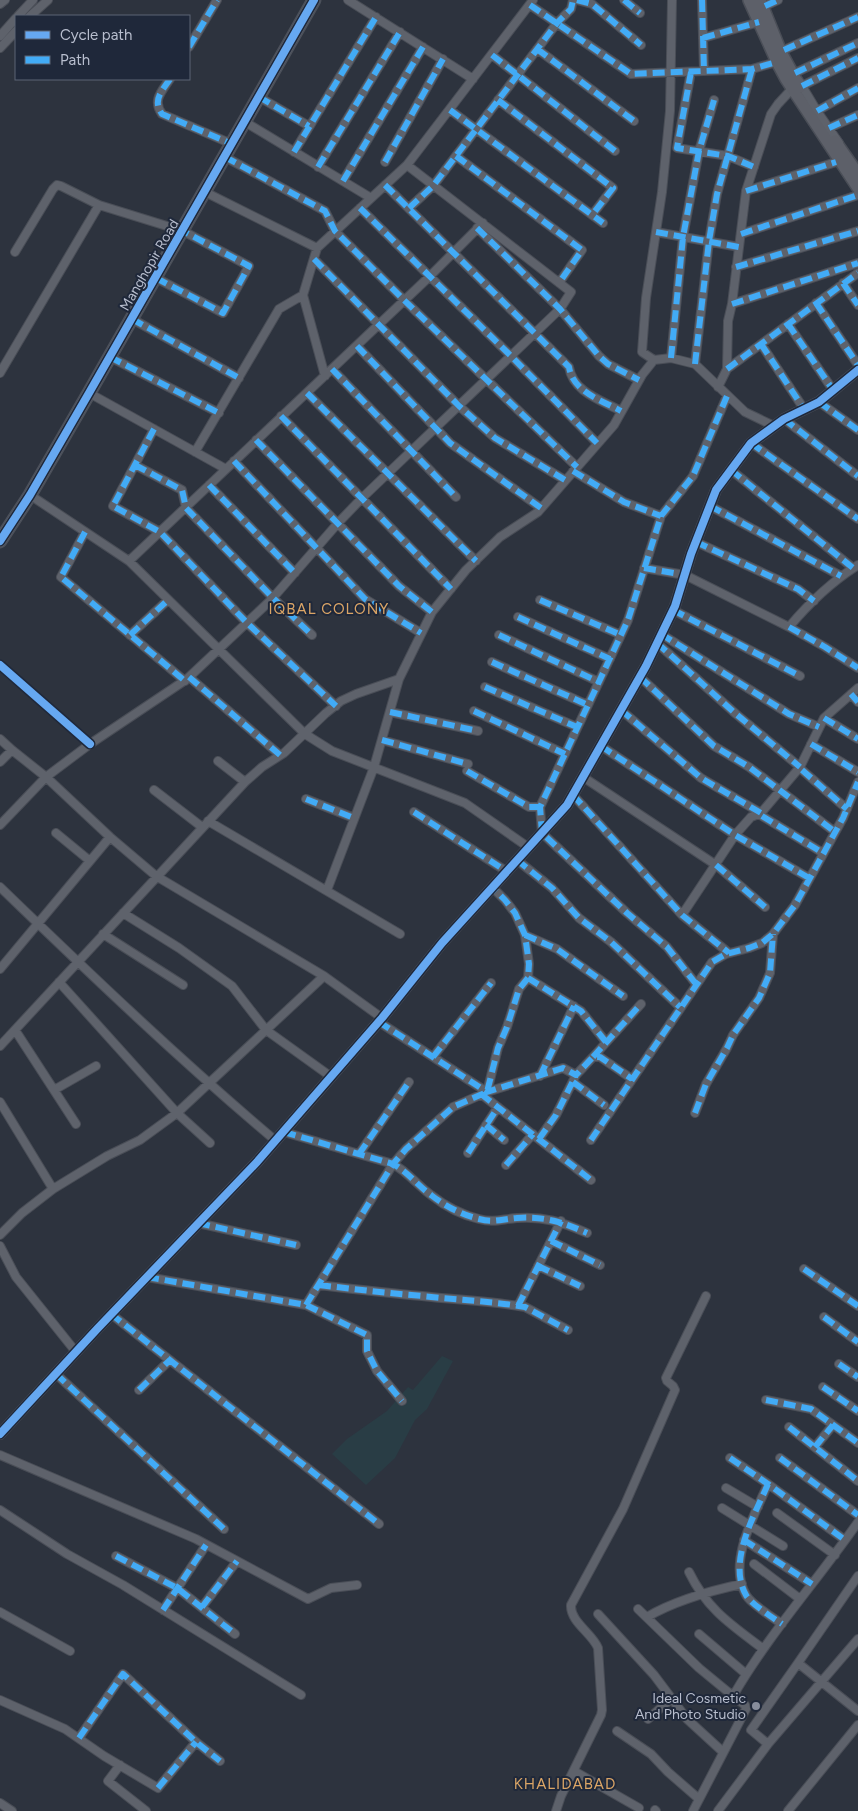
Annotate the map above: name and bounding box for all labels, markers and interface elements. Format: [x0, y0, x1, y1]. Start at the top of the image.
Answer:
legend [15, 15, 190, 80]
text: Cycle path [60, 26, 132, 44]
text: Path [60, 51, 90, 69]
street label: Manghopir Road [116, 216, 183, 314]
district label: IQBAL COLONY [269, 600, 389, 618]
place label: Ideal Cosmetic And Photo Studio [635, 1690, 746, 1723]
marker: Ideal Cosmetic And Photo Studio [750, 1700, 762, 1712]
district label: KHALIDABAD [514, 1775, 616, 1793]

